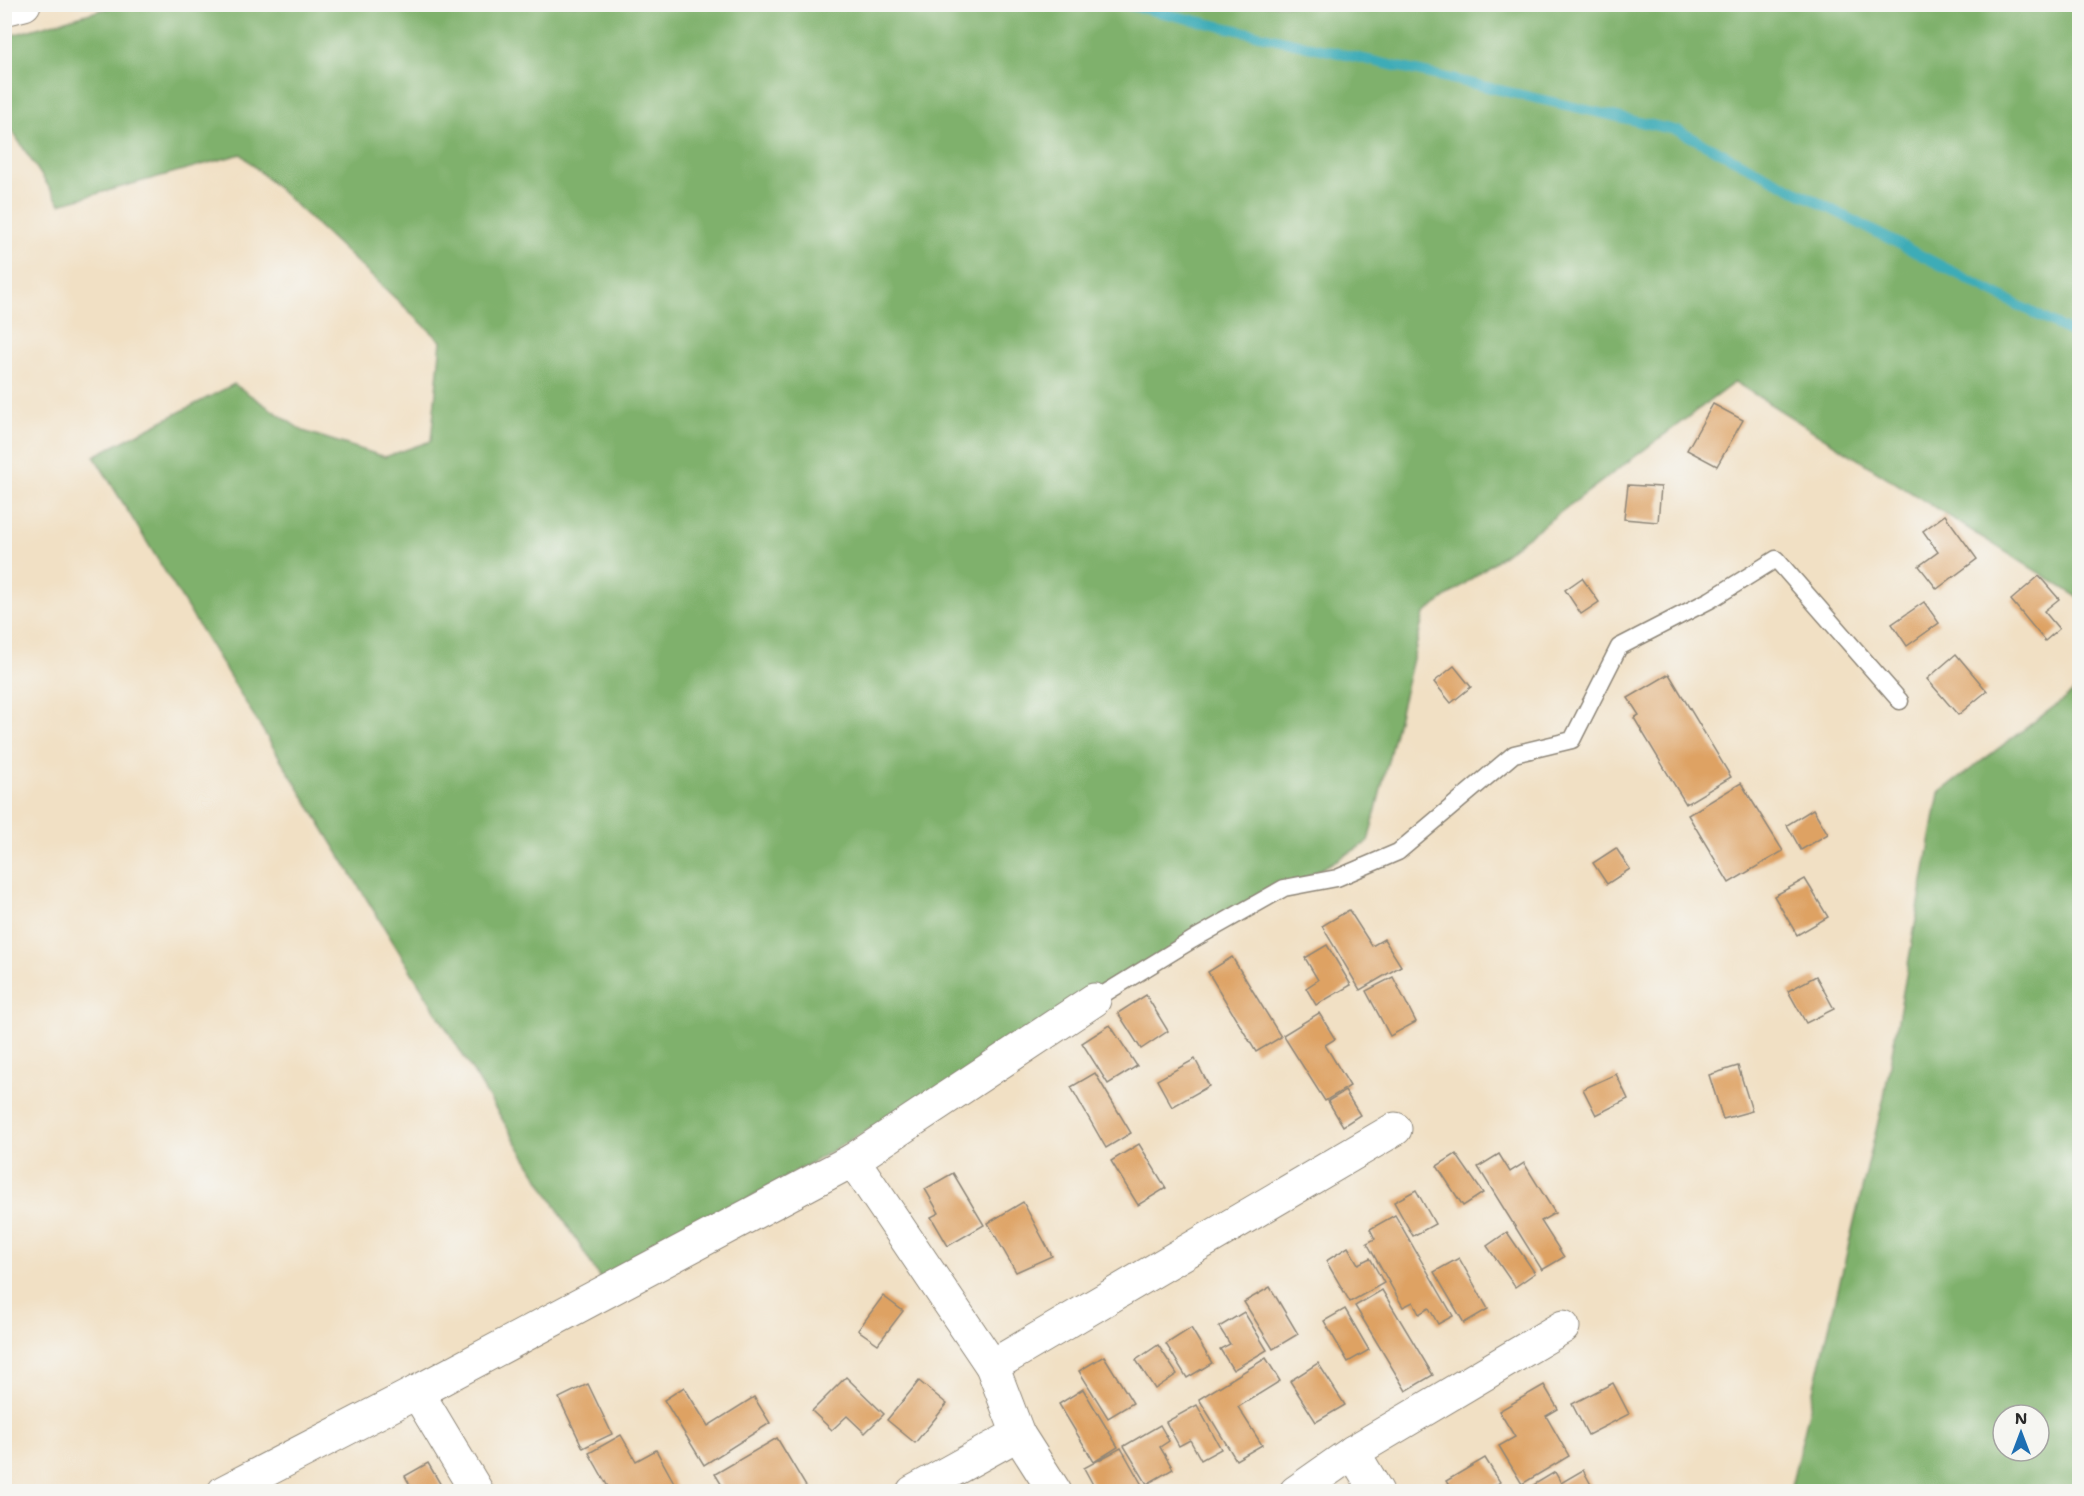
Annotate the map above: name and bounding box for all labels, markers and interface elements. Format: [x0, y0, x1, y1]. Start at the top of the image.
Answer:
north arrow [1991, 1403, 2051, 1463]
text: N [2015, 1408, 2027, 1429]

